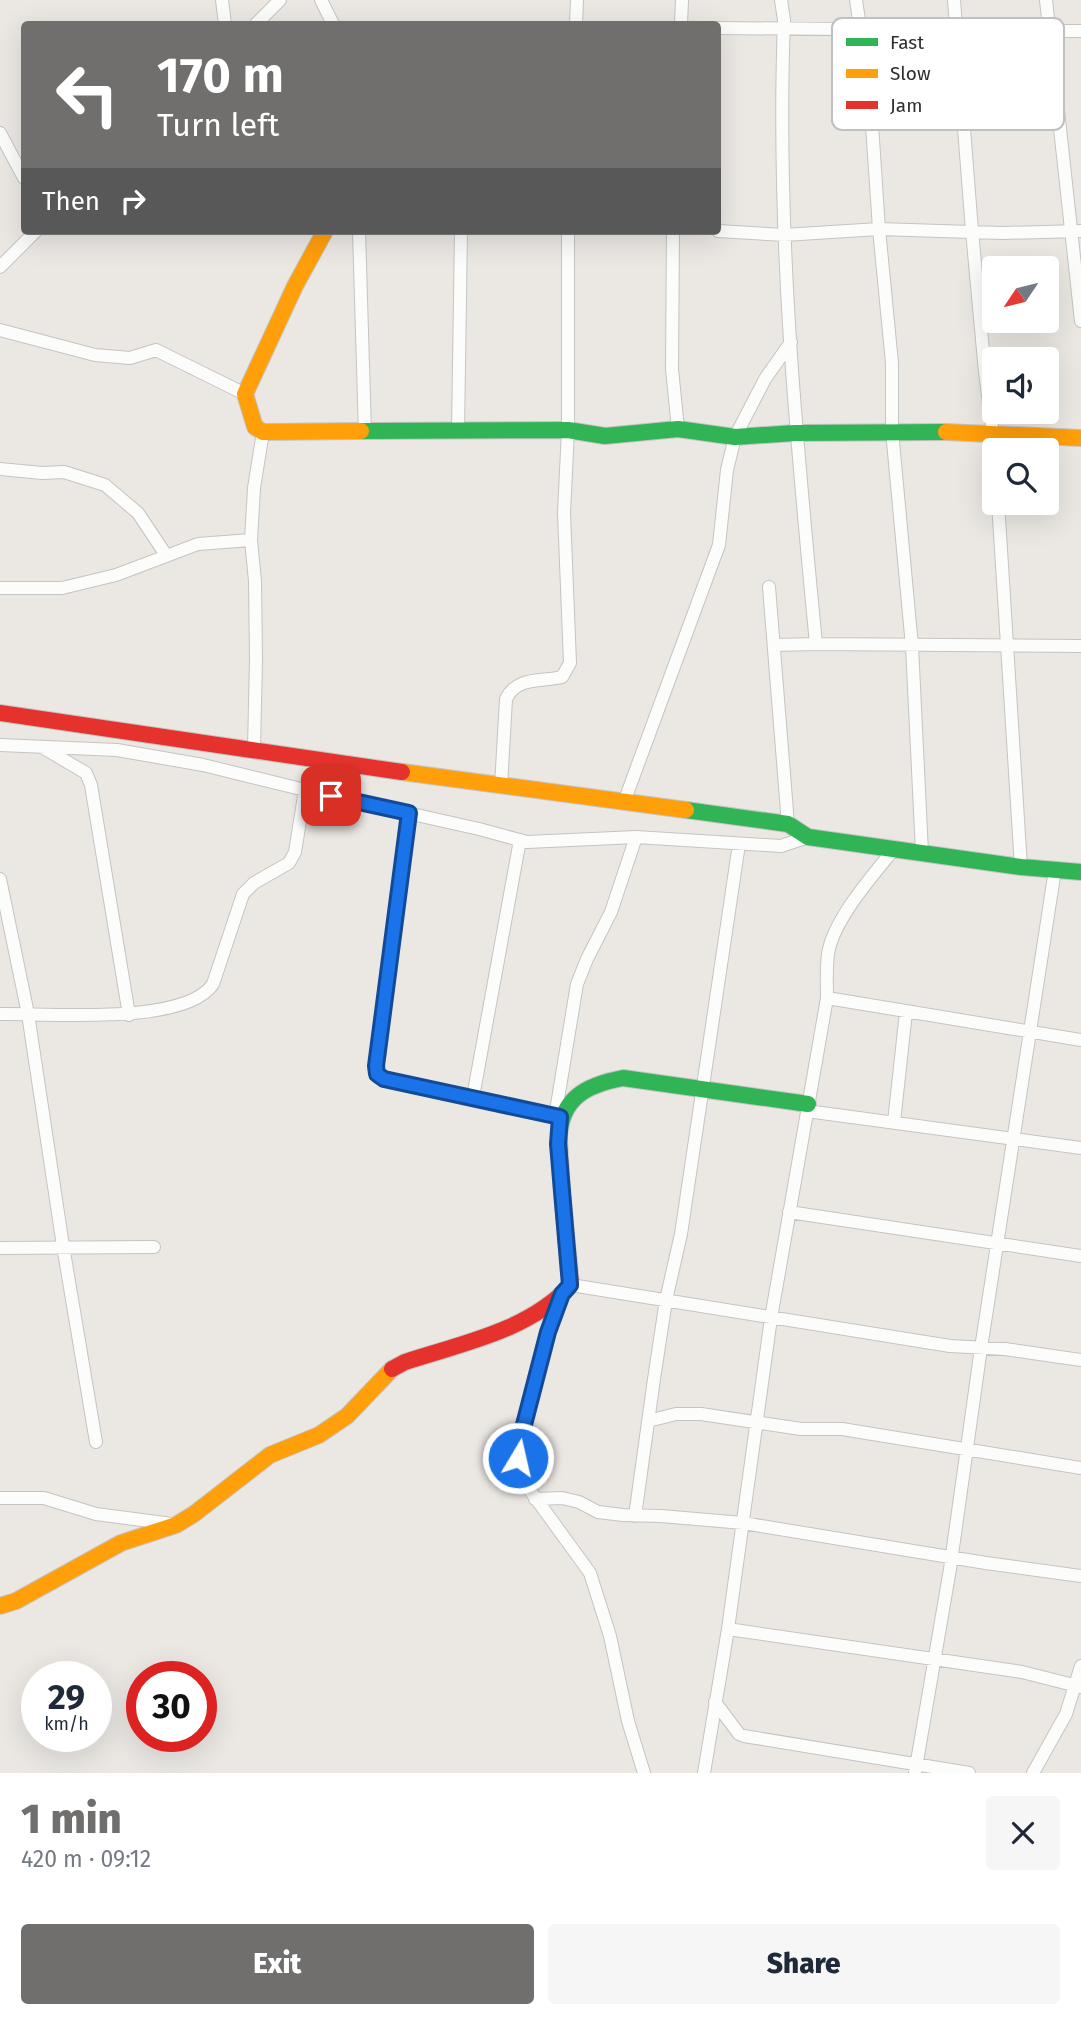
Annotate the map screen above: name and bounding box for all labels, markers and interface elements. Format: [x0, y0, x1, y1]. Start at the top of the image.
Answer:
legend [832, 18, 1064, 130]
text: Fast [890, 31, 924, 54]
text: 170 m [157, 46, 284, 105]
icon: left [42, 49, 133, 140]
text: Slow [890, 62, 931, 85]
text: Jam [890, 94, 922, 117]
text: Turn left [157, 106, 279, 144]
icon: right [114, 182, 152, 220]
text: Then [42, 186, 100, 217]
north arrow [982, 256, 1059, 332]
map controls [982, 256, 1059, 515]
button: sound [982, 347, 1059, 424]
button: search [982, 438, 1059, 515]
pin [301, 766, 361, 826]
icon: arrive [312, 777, 350, 815]
position arrow [481, 1421, 555, 1495]
speed limit sign: 30 [126, 1661, 217, 1752]
text: 29 [48, 1676, 85, 1718]
text: km/h [44, 1713, 89, 1735]
text: 1 min [21, 1794, 122, 1844]
button: close [986, 1796, 1060, 1870]
text: 420 m · 09:12 [21, 1845, 151, 1873]
button: Exit [21, 1924, 534, 2004]
button: Share [548, 1924, 1060, 2004]

